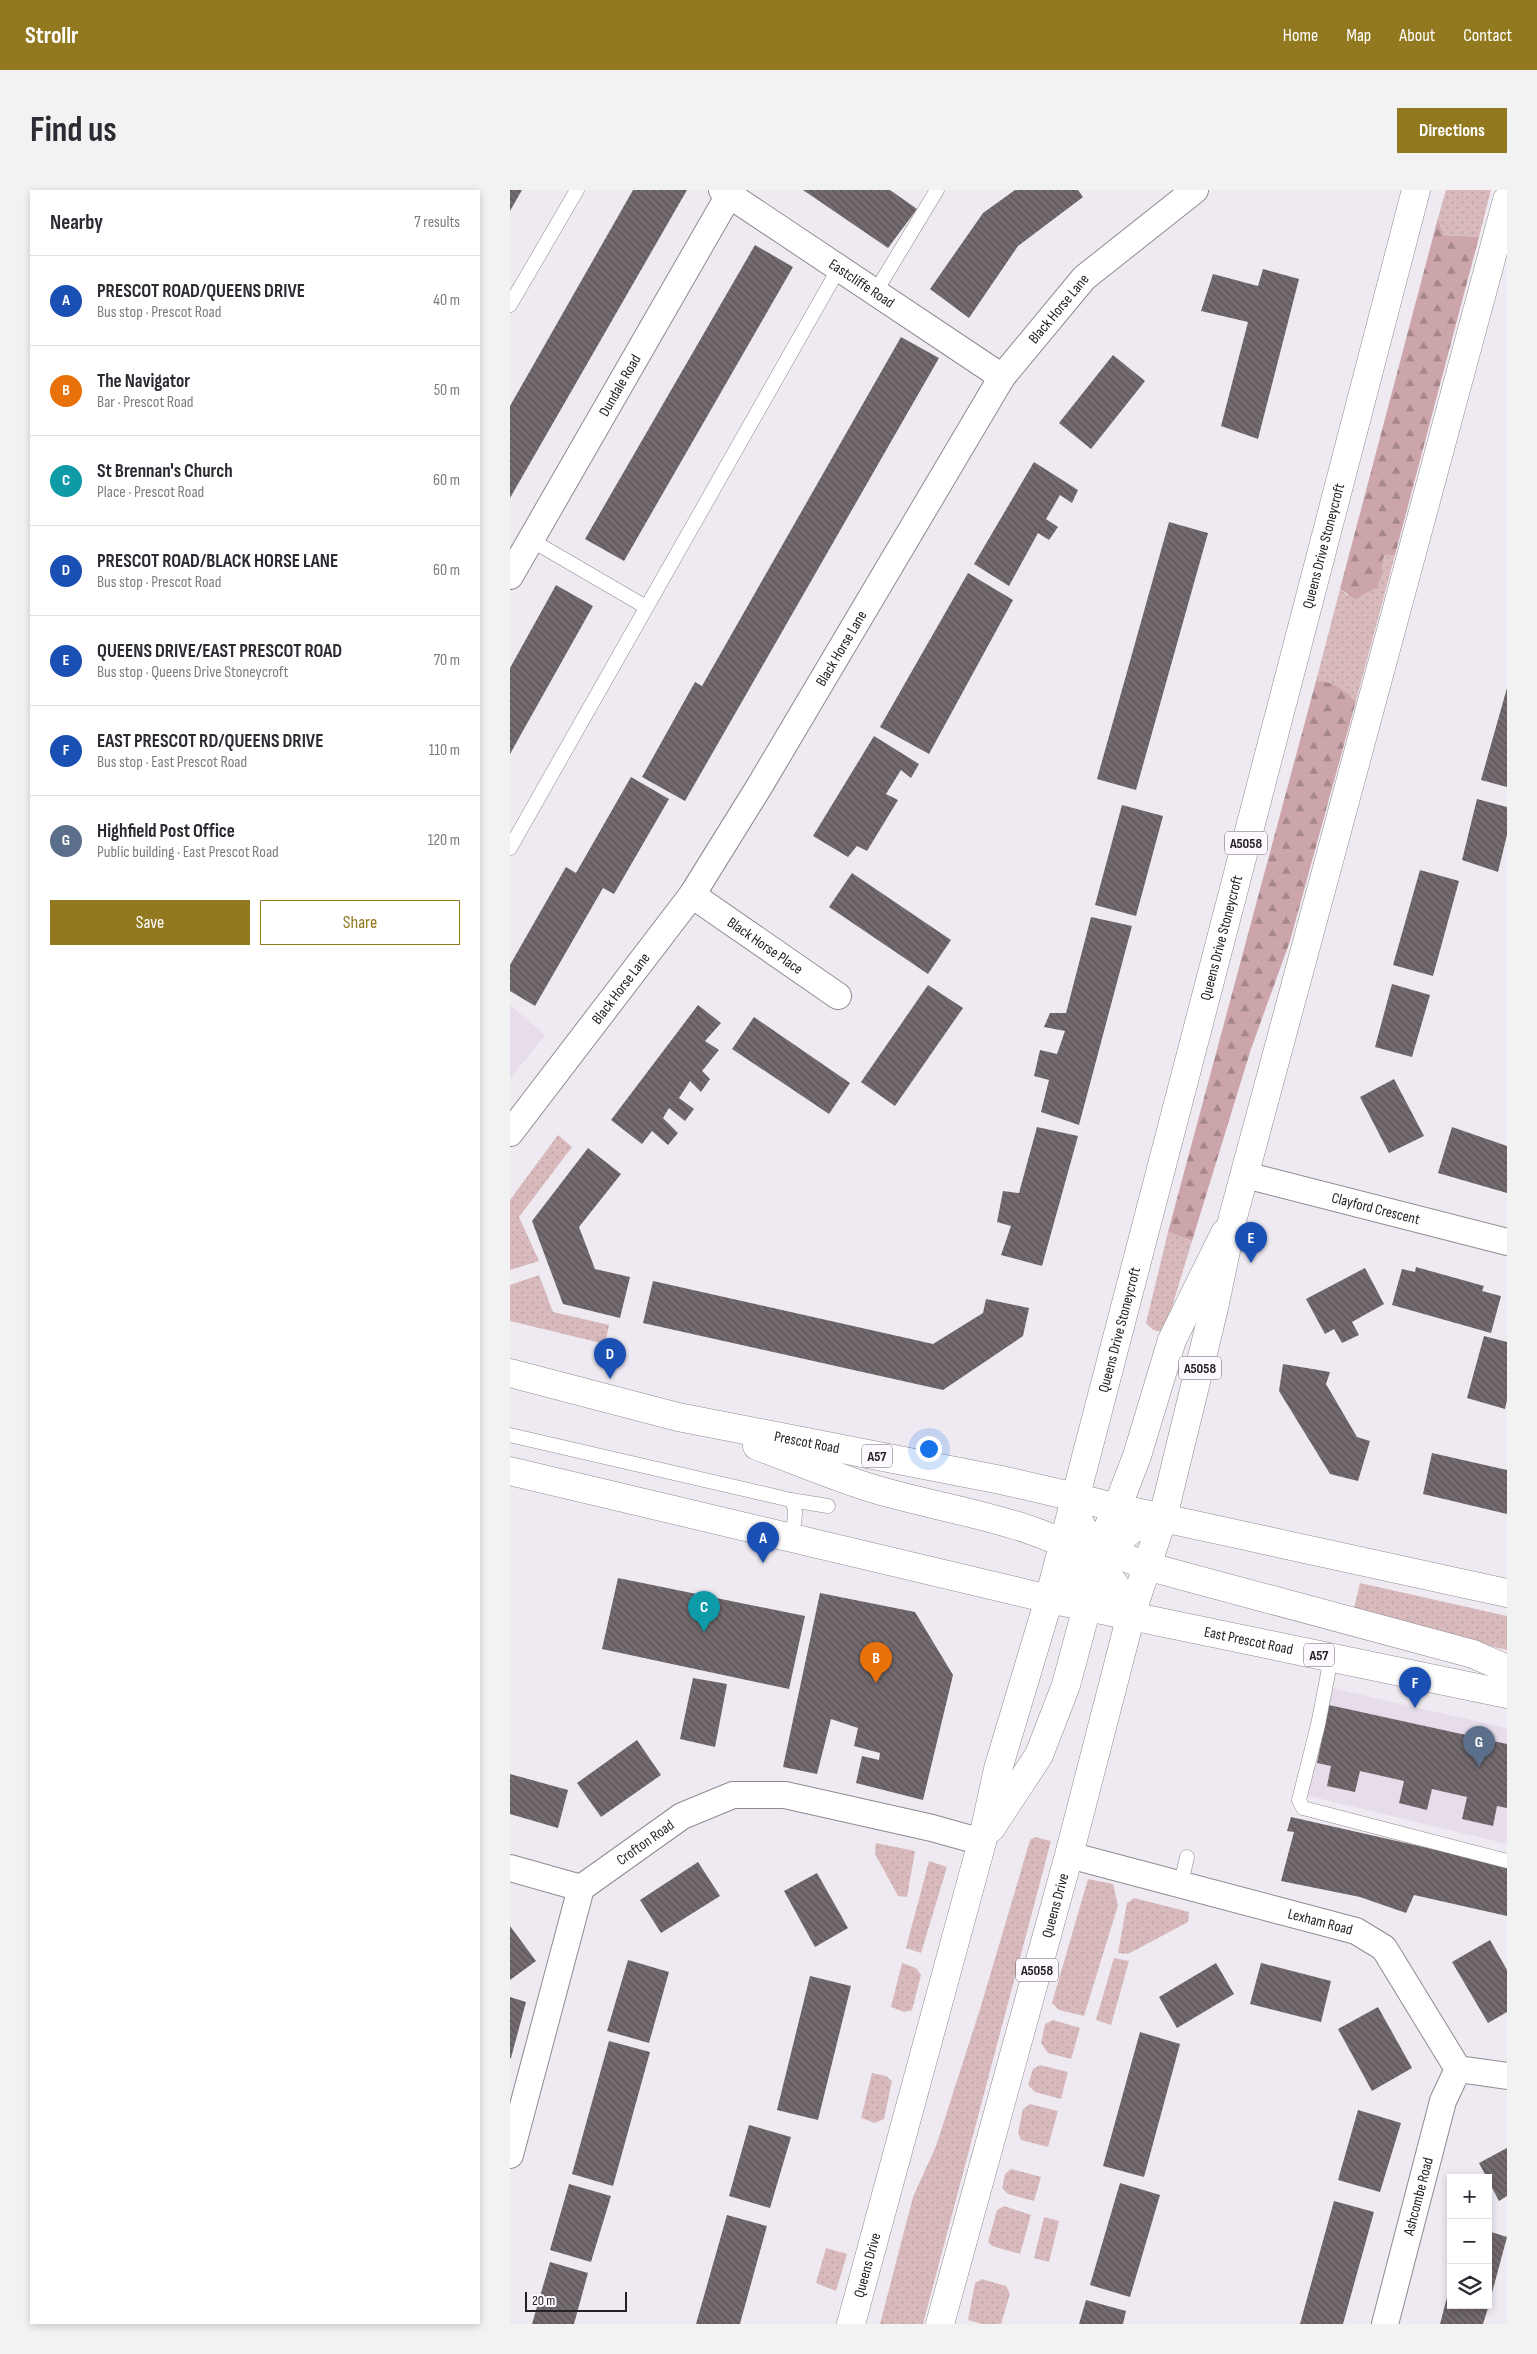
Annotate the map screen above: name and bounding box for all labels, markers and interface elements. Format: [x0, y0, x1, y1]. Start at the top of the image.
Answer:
text: Strollr [25, 21, 79, 50]
text: Home [1283, 25, 1318, 46]
text: Map [1346, 25, 1371, 46]
text: About [1399, 25, 1435, 46]
text: Contact [1463, 25, 1512, 46]
button: Directions [1397, 108, 1507, 153]
text: Find us [30, 109, 117, 152]
text: Nearby [50, 210, 103, 235]
text: 7 results [414, 213, 460, 232]
street label: Eastcliffe Road [825, 255, 898, 313]
street label: Black Horse Lane [1025, 270, 1093, 348]
text: PRESCOT ROAD/QUEENS DRIVE [97, 280, 305, 303]
text: A [62, 291, 70, 310]
text: 40 m [433, 291, 460, 310]
text: Bus stop · Prescot Road [97, 303, 221, 322]
street label: Dundale Road [595, 351, 645, 420]
text: The Navigator [97, 370, 190, 393]
text: B [62, 381, 70, 400]
text: 50 m [434, 381, 460, 400]
text: Bar · Prescot Road [97, 393, 194, 412]
text: St Brennan's Church [97, 460, 233, 483]
text: C [62, 471, 70, 490]
text: 60 m [433, 471, 460, 490]
street label: Queens Drive Stoneycroft [1298, 481, 1349, 611]
text: Place · Prescot Road [97, 483, 204, 502]
text: PRESCOT ROAD/BLACK HORSE LANE [97, 550, 338, 573]
text: D [62, 561, 70, 580]
text: 60 m [433, 561, 460, 580]
text: Bus stop · Prescot Road [97, 573, 221, 592]
street label: Black Horse Lane [812, 607, 872, 690]
text: QUEENS DRIVE/EAST PRESCOT ROAD [97, 640, 342, 663]
text: E [63, 651, 69, 670]
text: 70 m [434, 651, 460, 670]
text: Bus stop · Queens Drive Stoneycroft [97, 663, 288, 682]
text: EAST PRESCOT RD/QUEENS DRIVE [97, 730, 323, 753]
text: F [63, 741, 69, 760]
text: 110 m [429, 741, 460, 760]
text: Bus stop · East Prescot Road [97, 753, 247, 772]
text: Highfield Post Office [97, 820, 235, 843]
text: G [62, 831, 70, 850]
text: 120 m [428, 831, 460, 850]
road number: A5058 [1225, 831, 1267, 854]
text: Public building · East Prescot Road [97, 843, 279, 862]
street label: Queens Drive Stoneycroft [1196, 873, 1247, 1003]
button: Save [50, 900, 250, 945]
button: Share [260, 900, 460, 945]
street label: Black Horse Place [723, 913, 807, 979]
street label: Black Horse Lane [588, 949, 654, 1028]
street label: Clayford Crescent [1329, 1189, 1422, 1229]
pin: E [1235, 1222, 1267, 1263]
street label: Queens Drive Stoneycroft [1094, 1265, 1145, 1395]
pin: D [594, 1338, 626, 1379]
road number: A5058 [1179, 1356, 1221, 1380]
street label: Prescot Road [773, 1427, 841, 1458]
your location [916, 1436, 942, 1462]
road number: A57 [862, 1444, 892, 1468]
pin: A [747, 1522, 779, 1563]
pin: C [688, 1591, 720, 1632]
street label: East Prescot Road [1203, 1622, 1295, 1659]
pin: B [860, 1642, 892, 1683]
road number: A57 [1304, 1644, 1334, 1666]
pin: F [1399, 1667, 1431, 1708]
pin: G [1463, 1726, 1495, 1767]
street label: Crofton Road [613, 1816, 678, 1870]
street label: Queens Drive [1038, 1871, 1074, 1940]
street label: Lexham Road [1286, 1904, 1355, 1940]
road number: A5058 [1016, 1958, 1058, 1982]
street label: Ashcombe Road [1399, 2155, 1438, 2238]
map controls [1447, 2174, 1492, 2309]
button: + [1447, 2174, 1492, 2219]
button: − [1447, 2219, 1492, 2264]
street label: Queens Drive [850, 2231, 885, 2300]
button: layers [1447, 2264, 1492, 2309]
scale bar [525, 2289, 628, 2312]
text: 20 m [532, 2292, 555, 2309]

